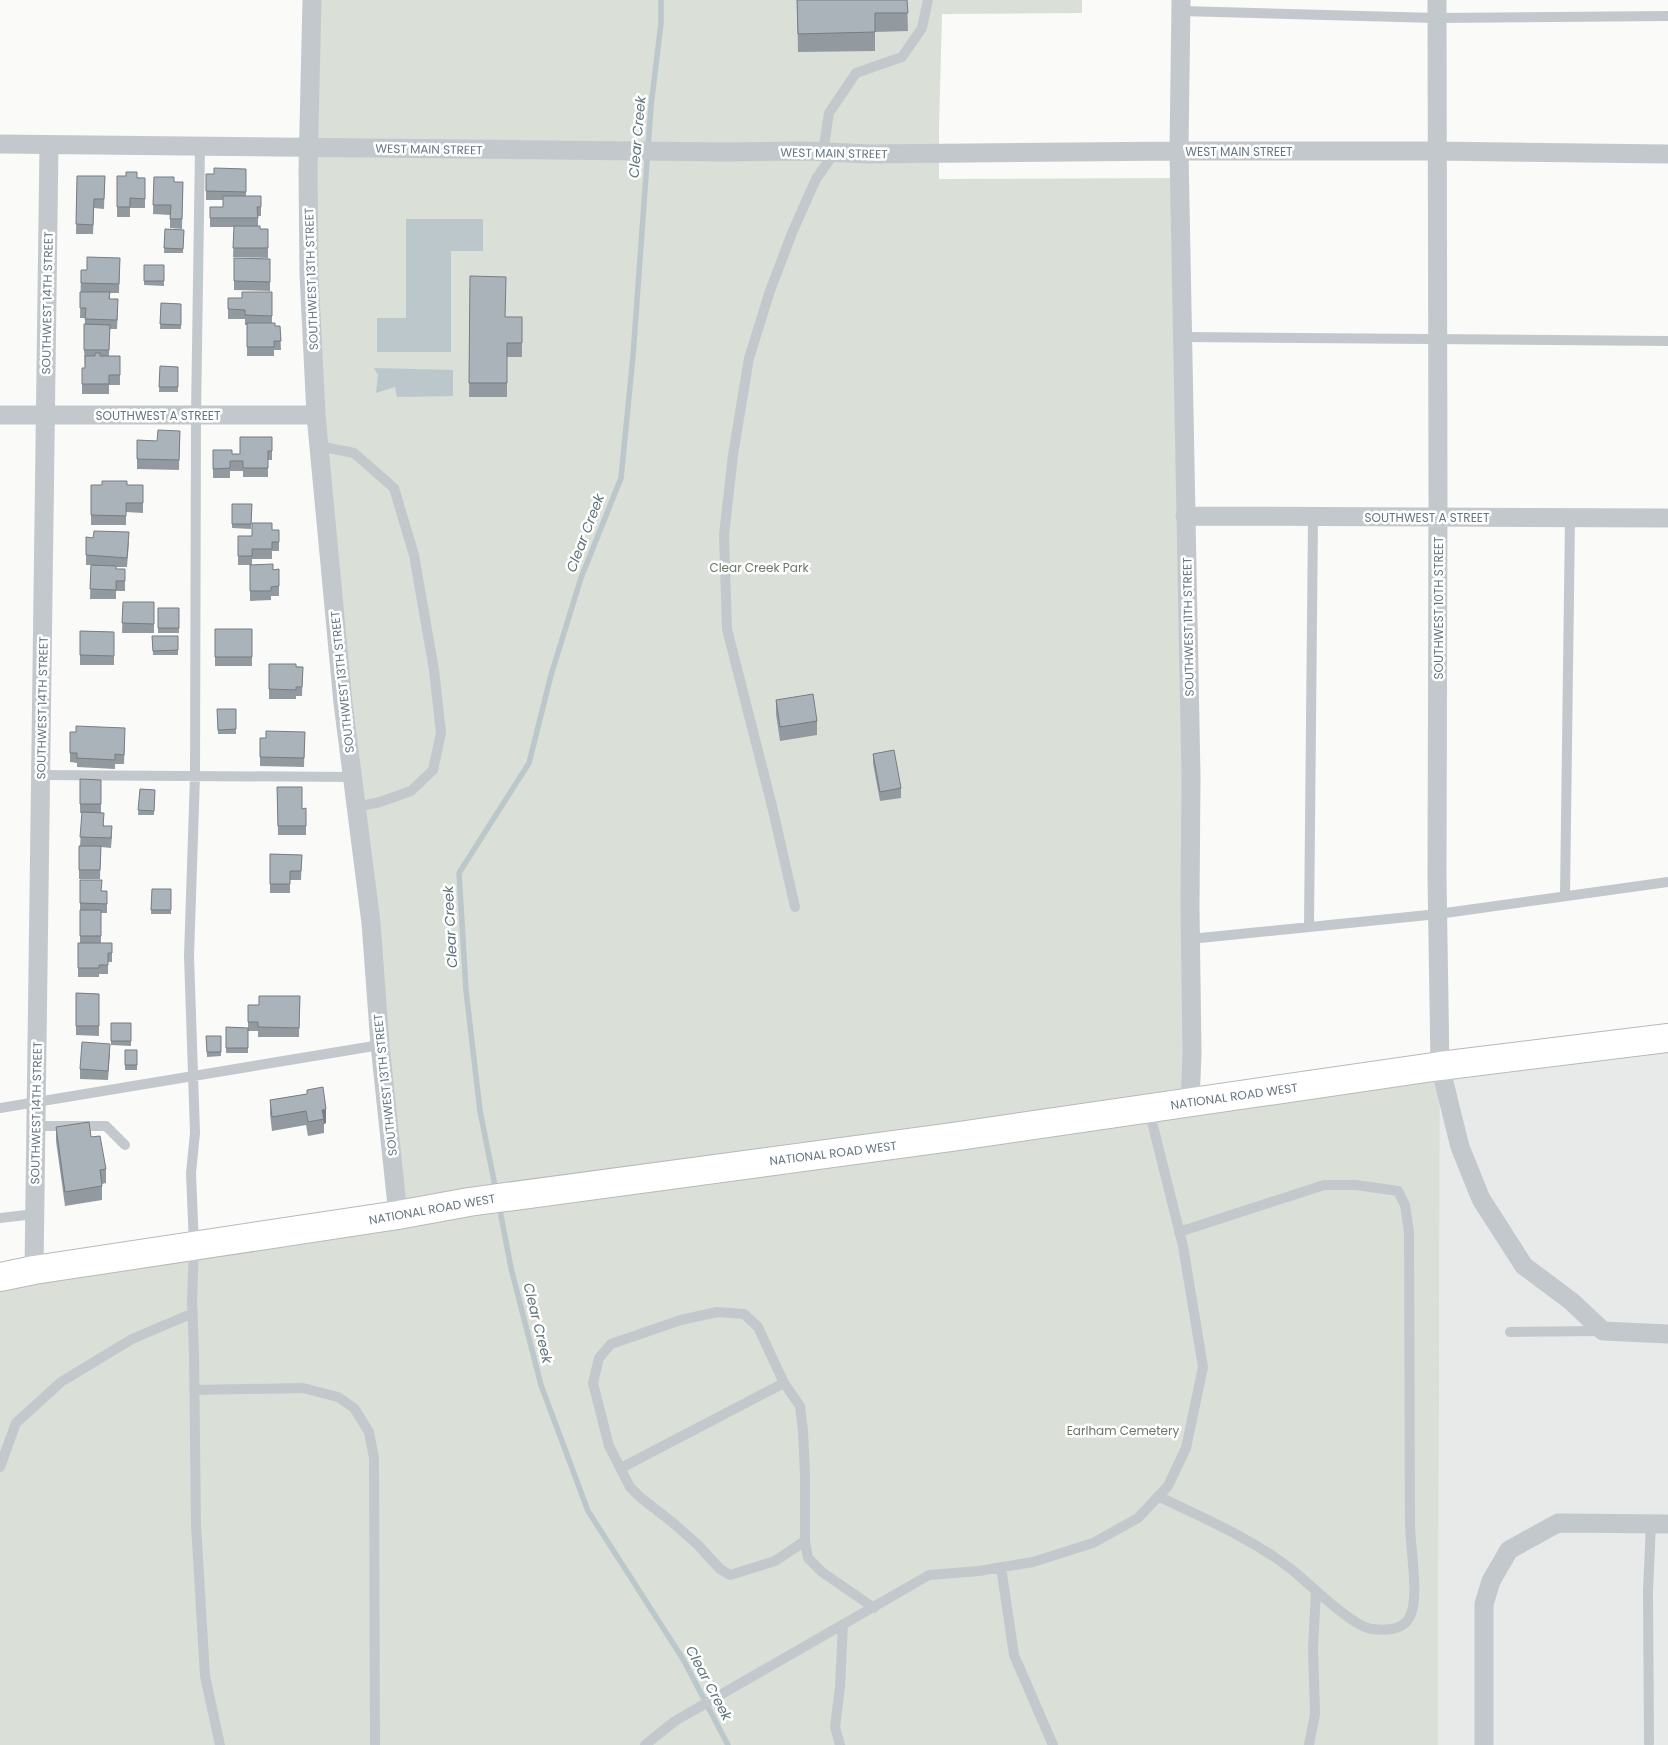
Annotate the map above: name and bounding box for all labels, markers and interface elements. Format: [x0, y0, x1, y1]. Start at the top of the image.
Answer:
water label: Clear Creek [623, 94, 651, 179]
street label: WEST MAIN STREET [375, 140, 483, 158]
street label: WEST MAIN STREET [1185, 143, 1293, 160]
street label: WEST MAIN STREET [780, 144, 888, 162]
street label: SOUTHWEST 13TH STREET [300, 207, 322, 351]
street label: SOUTHWEST 14TH STREET [37, 231, 57, 375]
street label: SOUTHWEST A STREET [96, 407, 221, 424]
water label: Clear Creek [561, 490, 609, 575]
street label: SOUTHWEST A STREET [1365, 509, 1490, 526]
street label: SOUTHWEST 10TH STREET [1430, 536, 1447, 680]
street label: SOUTHWEST 11TH STREET [1178, 557, 1198, 697]
park label: Clear Creek Park [709, 559, 809, 576]
street label: SOUTHWEST 13TH STREET [326, 610, 358, 754]
street label: SOUTHWEST 14TH STREET [32, 636, 52, 780]
water label: Clear Creek [438, 885, 462, 969]
street label: SOUTHWEST 13TH STREET [369, 1013, 401, 1157]
street label: SOUTHWEST 14TH STREET [26, 1041, 46, 1185]
street label: NATIONAL ROAD WEST [1169, 1079, 1299, 1113]
street label: NATIONAL ROAD WEST [768, 1137, 898, 1169]
street label: NATIONAL ROAD WEST [367, 1189, 497, 1229]
water label: Clear Creek [518, 1281, 558, 1366]
park label: Earlham Cemetery [1067, 1422, 1180, 1439]
water label: Clear Creek [681, 1642, 738, 1725]

